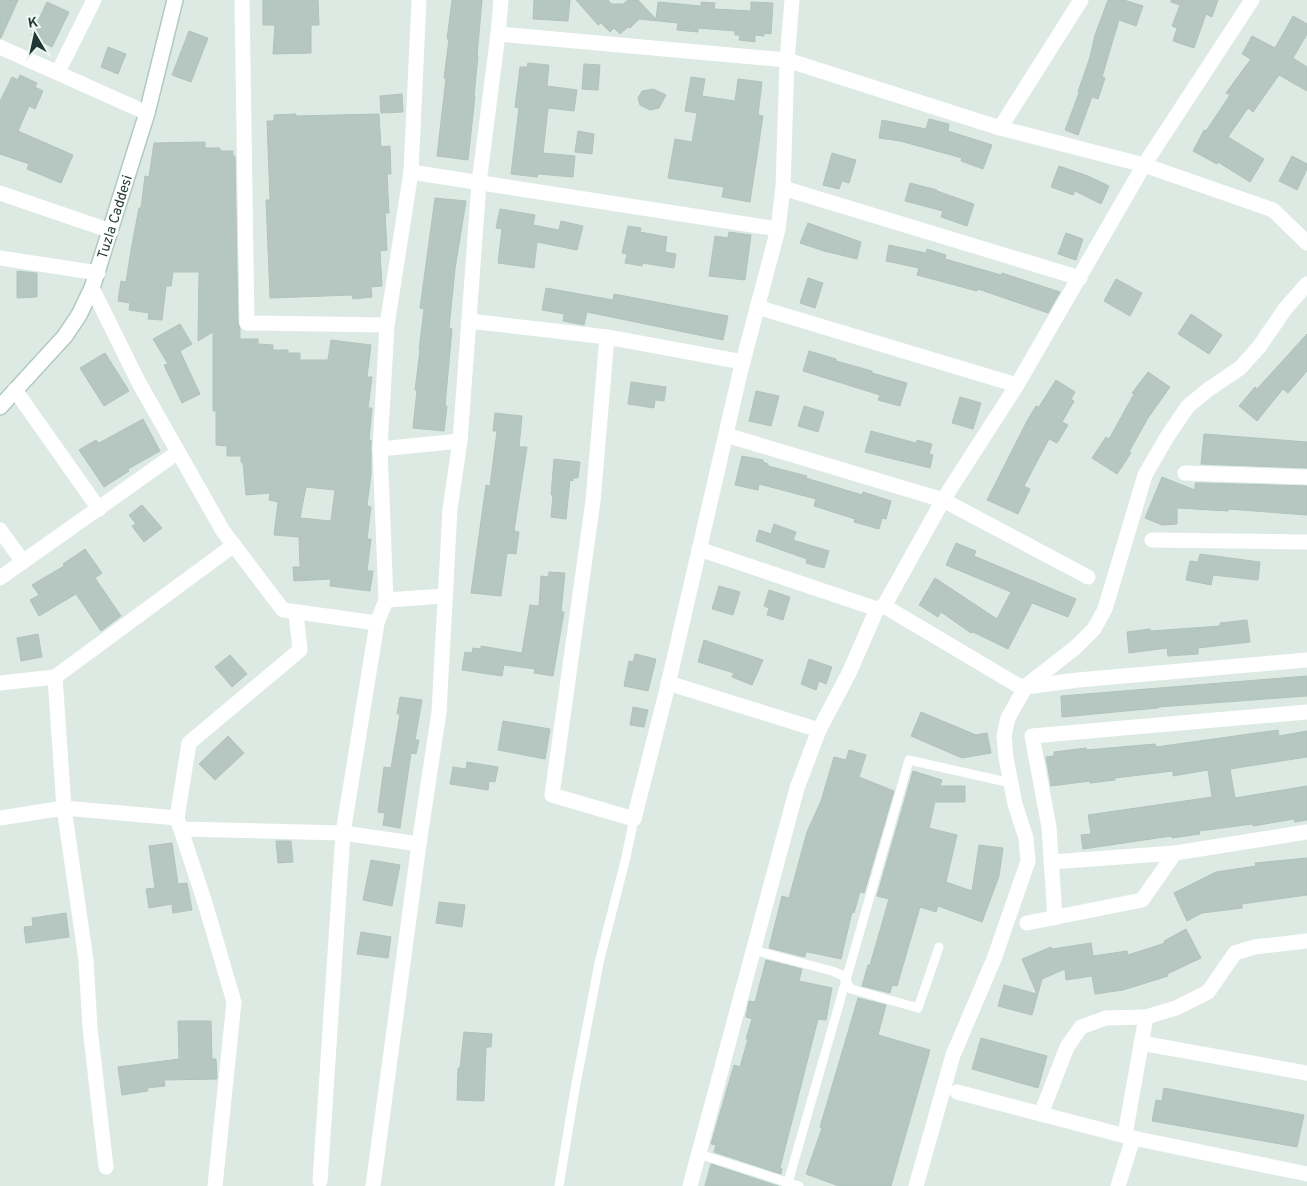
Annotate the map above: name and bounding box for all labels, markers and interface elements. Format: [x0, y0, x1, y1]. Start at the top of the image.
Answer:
north arrow [10, 10, 60, 60]
text: K [27, 14, 40, 33]
street label: Tuzla Caddesi [95, 173, 137, 261]

